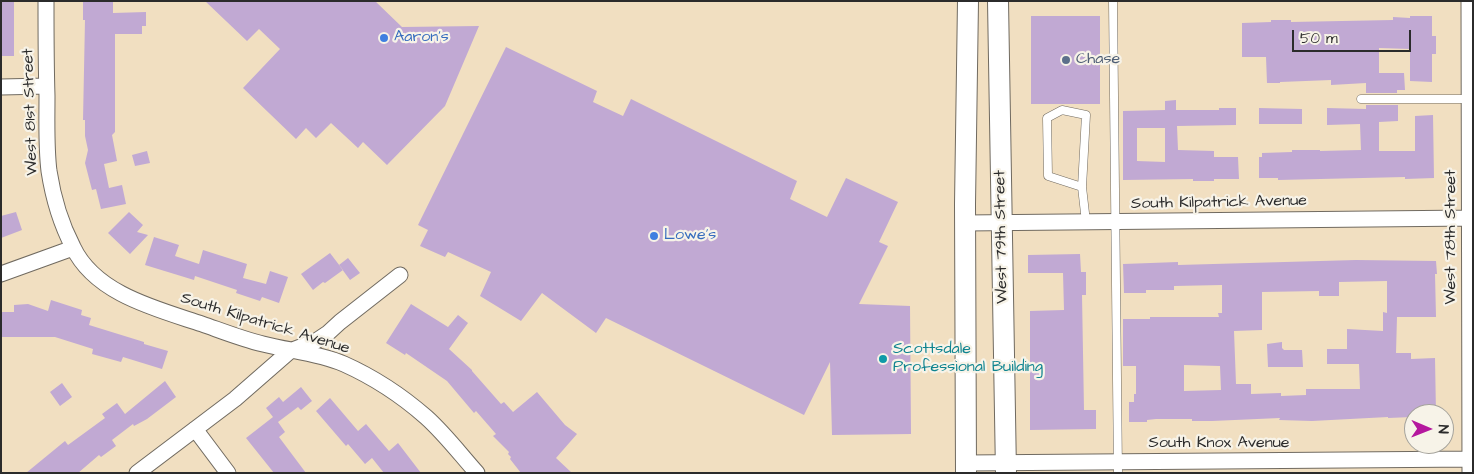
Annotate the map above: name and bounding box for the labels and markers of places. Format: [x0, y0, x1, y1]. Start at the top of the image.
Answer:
place label: Aaron's [394, 28, 449, 48]
marker: Aaron's [378, 32, 390, 44]
place label: Chase [1076, 50, 1120, 70]
marker: Chase [1060, 54, 1072, 66]
place label: Lowe's [664, 226, 716, 246]
marker: Lowe's [648, 230, 660, 242]
place label: Scottsdale Professional Building [893, 340, 1043, 378]
marker: Scottsdale Professional Building [877, 353, 889, 365]

